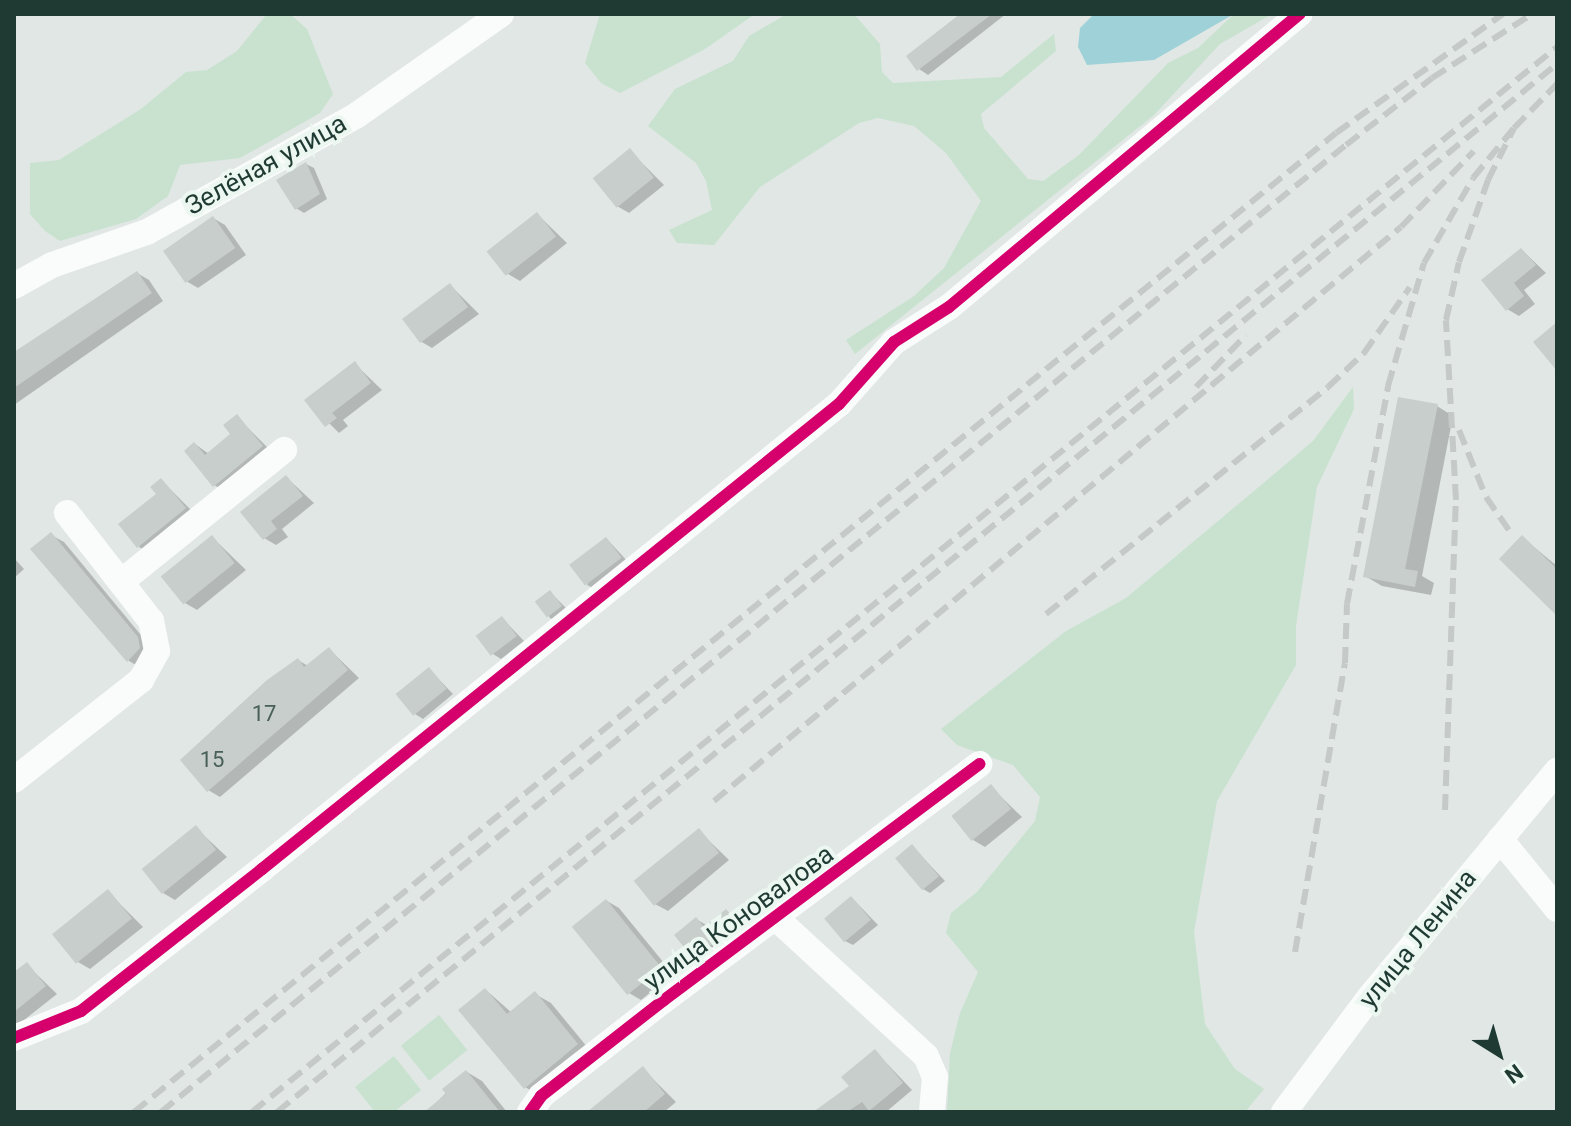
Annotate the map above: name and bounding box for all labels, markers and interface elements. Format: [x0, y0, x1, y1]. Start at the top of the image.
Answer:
street label: Зелёная улица [180, 108, 352, 222]
house number: 17 [252, 701, 276, 727]
house number: 15 [200, 747, 224, 773]
street label: улица Коновалова [638, 839, 840, 997]
street label: улица Ленина [1353, 863, 1483, 1015]
north arrow [1459, 1014, 1539, 1094]
text: N [1500, 1059, 1527, 1088]

